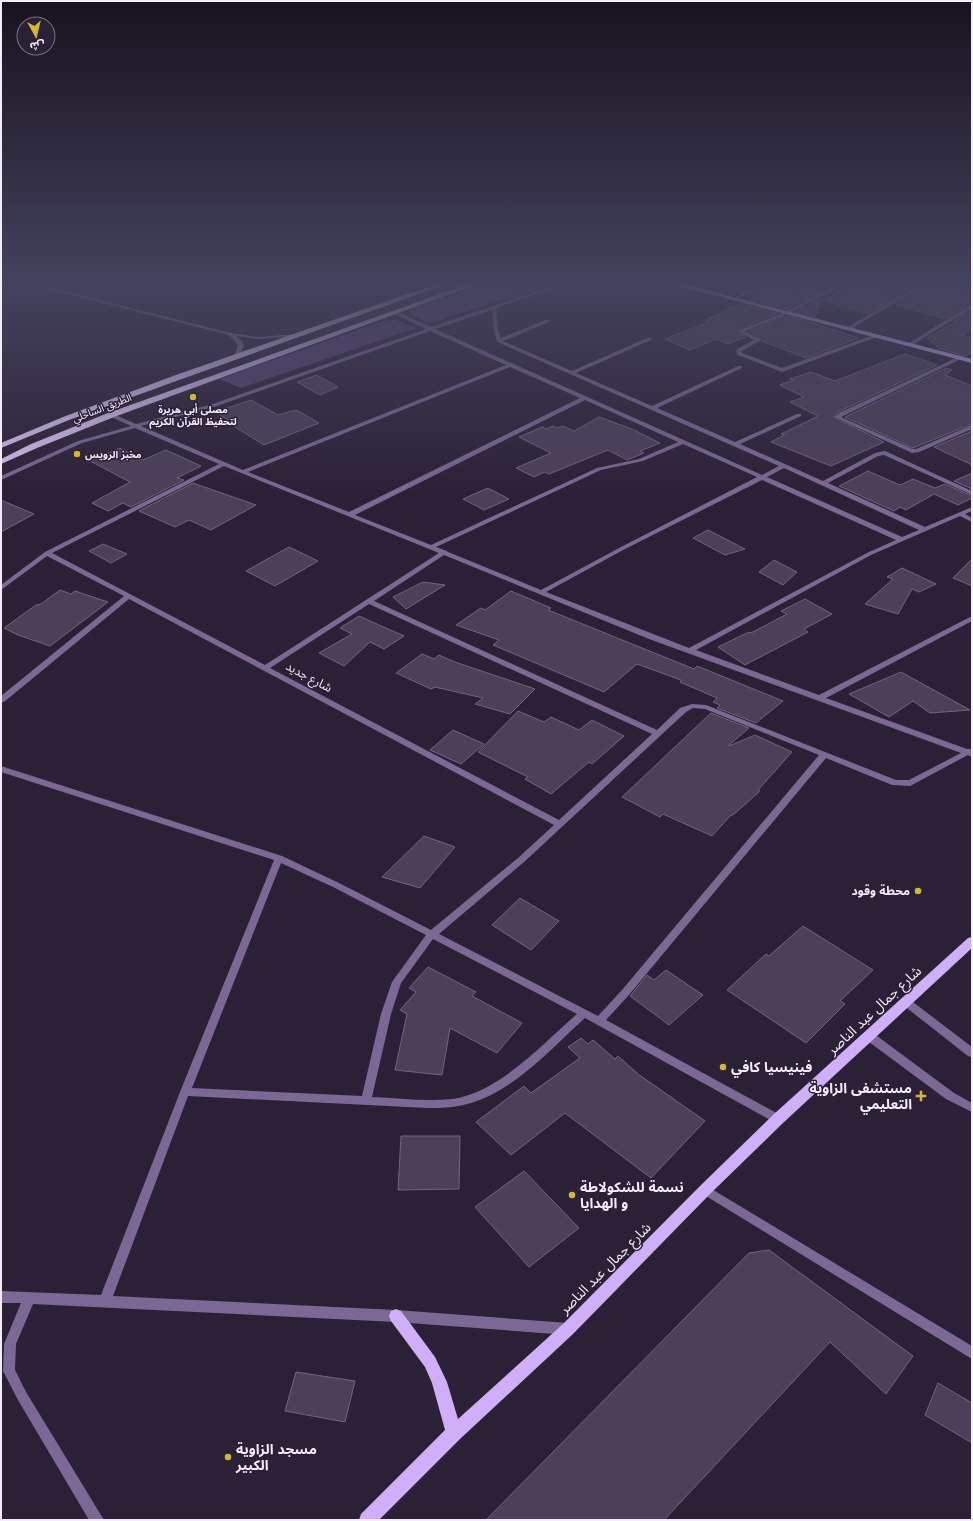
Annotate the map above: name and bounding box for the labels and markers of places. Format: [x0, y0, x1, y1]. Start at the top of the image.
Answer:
marker: مصلى أبي هريرة لتحفيظ القرآن الكريم [188, 392, 198, 402]
place label: مصلى أبي هريرة لتحفيظ القرآن الكريم [149, 403, 237, 429]
marker: مخبز الرويس [72, 449, 82, 459]
place label: مخبز الرويس [85, 449, 142, 461]
place label: محطة وقود [851, 884, 910, 898]
marker: محطة وقود [913, 886, 923, 896]
place label: فينيسيا كافي [731, 1059, 812, 1078]
marker: فينيسيا كافي [718, 1062, 728, 1072]
place label: مستشفى الزاوية التعليمي [810, 1080, 912, 1115]
marker: مستشفى الزاوية التعليمي [915, 1090, 927, 1102]
place label: نسمة للشكولاطة و الهدايا [580, 1179, 684, 1211]
marker: نسمة للشكولاطة و الهدايا [567, 1190, 577, 1200]
place label: مسجد الزاوية الكبير [235, 1441, 317, 1474]
marker: مسجد الزاوية الكبير [223, 1452, 233, 1462]

